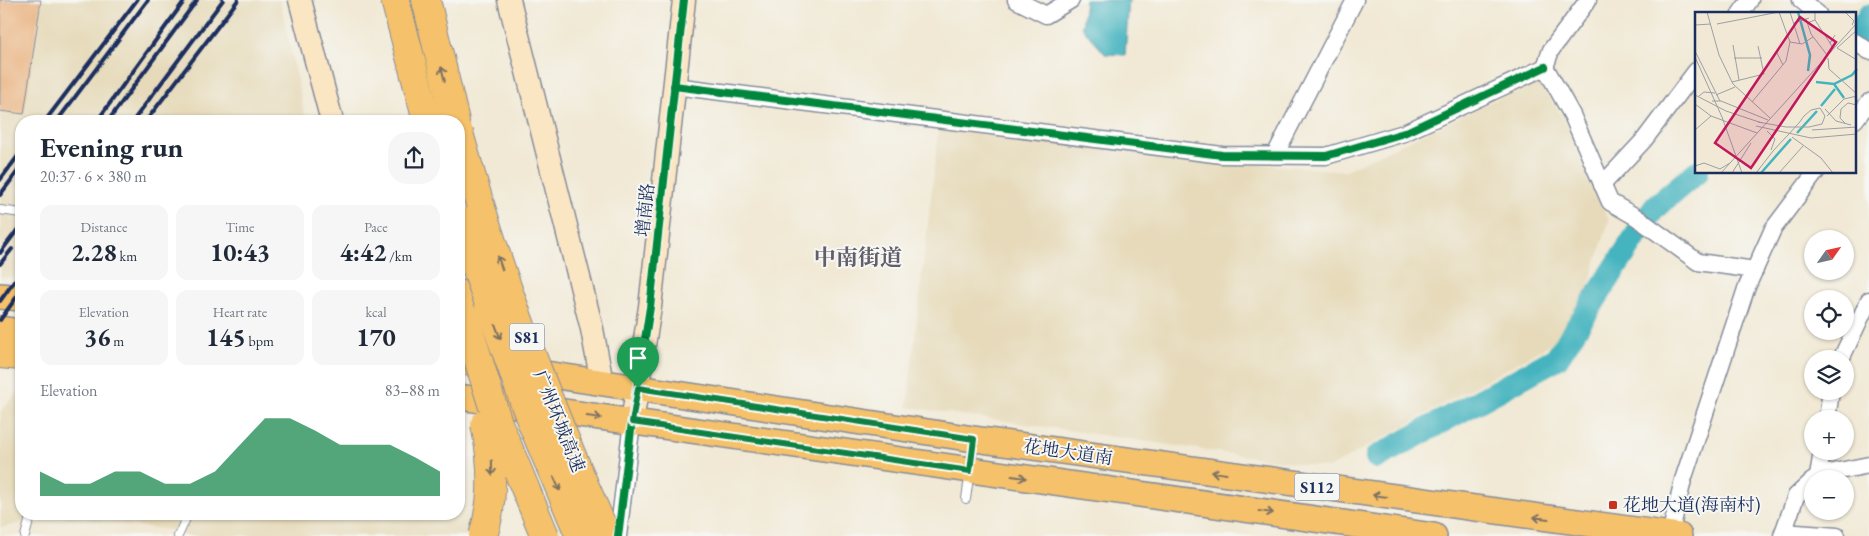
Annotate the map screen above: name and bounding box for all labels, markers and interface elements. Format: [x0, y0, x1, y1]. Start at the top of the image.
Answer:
inset map [1695, 12, 1856, 174]
one-way arrow [438, 67, 447, 83]
text: Evening run [40, 129, 183, 165]
button: share [388, 132, 440, 184]
text: 20:37 · 6 × 380 m [40, 166, 147, 187]
street label: 增南路 [630, 182, 659, 238]
text: Distance [81, 218, 127, 236]
text: Time [225, 218, 255, 236]
text: Pace [364, 218, 388, 236]
north arrow [1804, 230, 1854, 280]
map controls [1804, 230, 1854, 520]
text: 2.28 [71, 236, 117, 268]
text: 10:43 [210, 236, 270, 268]
text: 4:42 [340, 236, 386, 268]
district label: 中南街道 [814, 243, 902, 272]
text: km [117, 247, 137, 265]
text: /km [386, 247, 412, 265]
one-way arrow [495, 255, 504, 271]
button: locate [1804, 290, 1854, 340]
text: Elevation [79, 303, 129, 321]
text: Heart rate [213, 303, 267, 321]
text: kcal [366, 303, 387, 321]
text: 36 [84, 321, 110, 353]
text: 145 [206, 321, 246, 353]
text: 170 [356, 321, 396, 353]
one-way arrow [494, 324, 503, 339]
road number: S81 [510, 324, 544, 351]
text: m [110, 332, 124, 350]
text: bpm [246, 332, 274, 350]
pin [617, 337, 659, 388]
icon: arrive [624, 344, 652, 372]
button: layers [1804, 350, 1854, 400]
street label: 广州环城高速 [529, 366, 590, 475]
text: Elevation [40, 380, 98, 401]
text: 83–88 m [385, 380, 440, 401]
button: + [1804, 410, 1854, 460]
one-way arrow [585, 412, 601, 422]
street label: 花地大道南 [1022, 434, 1114, 469]
one-way arrow [487, 460, 497, 476]
one-way arrow [1212, 468, 1228, 478]
button: − [1804, 470, 1854, 520]
one-way arrow [1010, 473, 1026, 483]
road number: S112 [1294, 474, 1340, 501]
one-way arrow [552, 476, 562, 491]
one-way arrow [1373, 491, 1389, 501]
place label: 花地大道(海南村) [1623, 493, 1760, 516]
marker: 花地大道(海南村) [1607, 499, 1619, 511]
one-way arrow [1258, 507, 1274, 517]
one-way arrow [1534, 513, 1550, 523]

